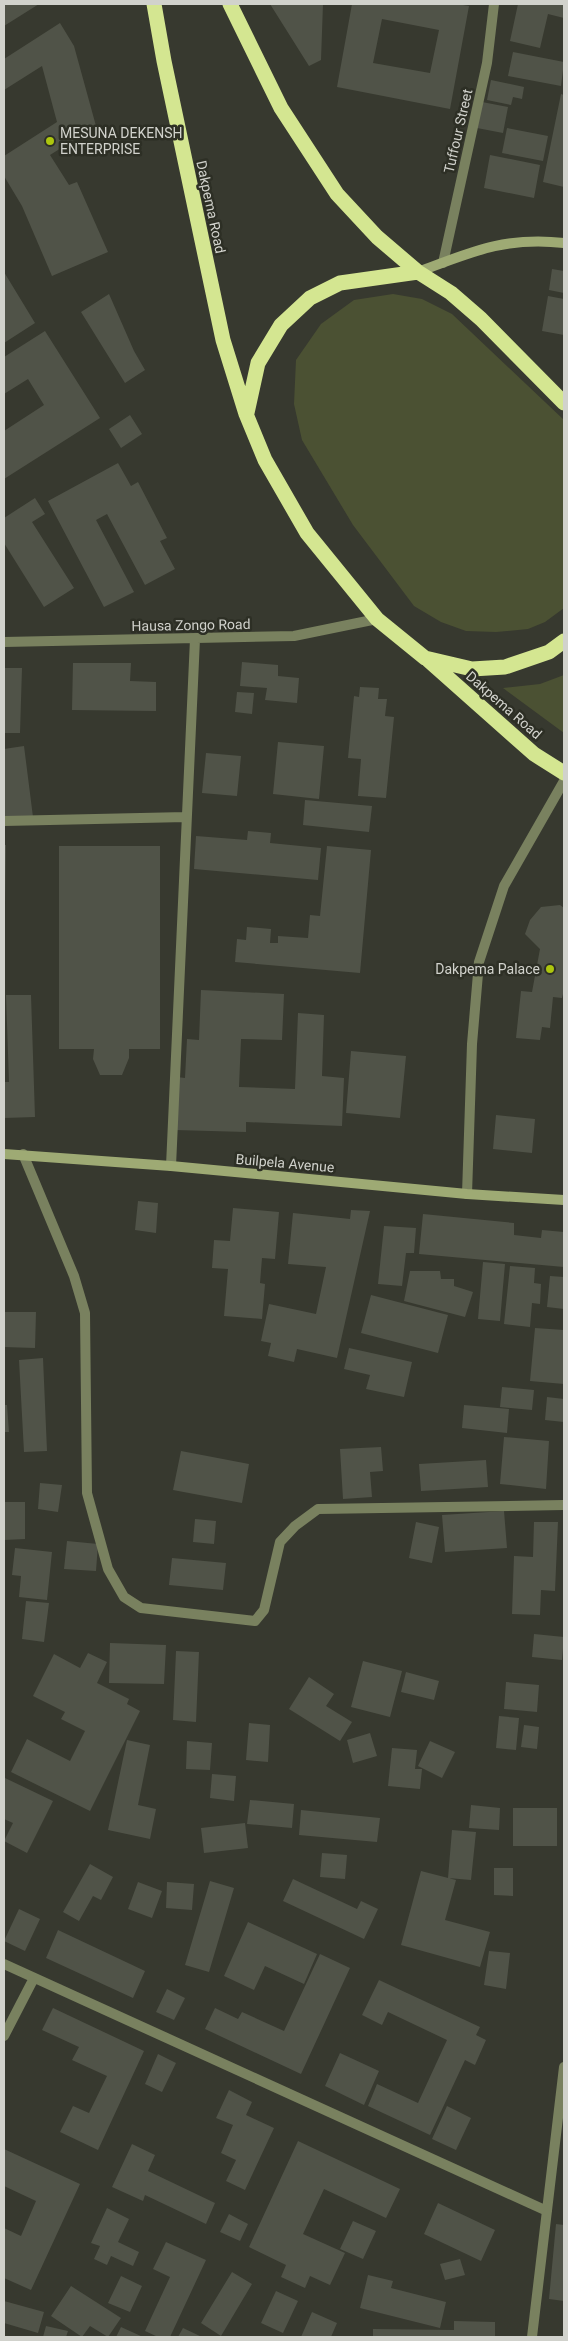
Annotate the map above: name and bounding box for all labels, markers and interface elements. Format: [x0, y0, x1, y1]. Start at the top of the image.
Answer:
street label: Tuffour Street [441, 87, 476, 175]
place label: MESUNA DEKENSH ENTERPRISE [60, 125, 182, 157]
marker: MESUNA DEKENSH ENTERPRISE [44, 135, 56, 147]
street label: Dakpema Road [193, 159, 229, 255]
street label: Hausa Zongo Road [131, 616, 251, 634]
street label: Dakpema Road [463, 668, 545, 742]
place label: Dakpema Palace [435, 961, 540, 977]
marker: Dakpema Palace [544, 963, 556, 975]
street label: Builpela Avenue [235, 1151, 335, 1175]

